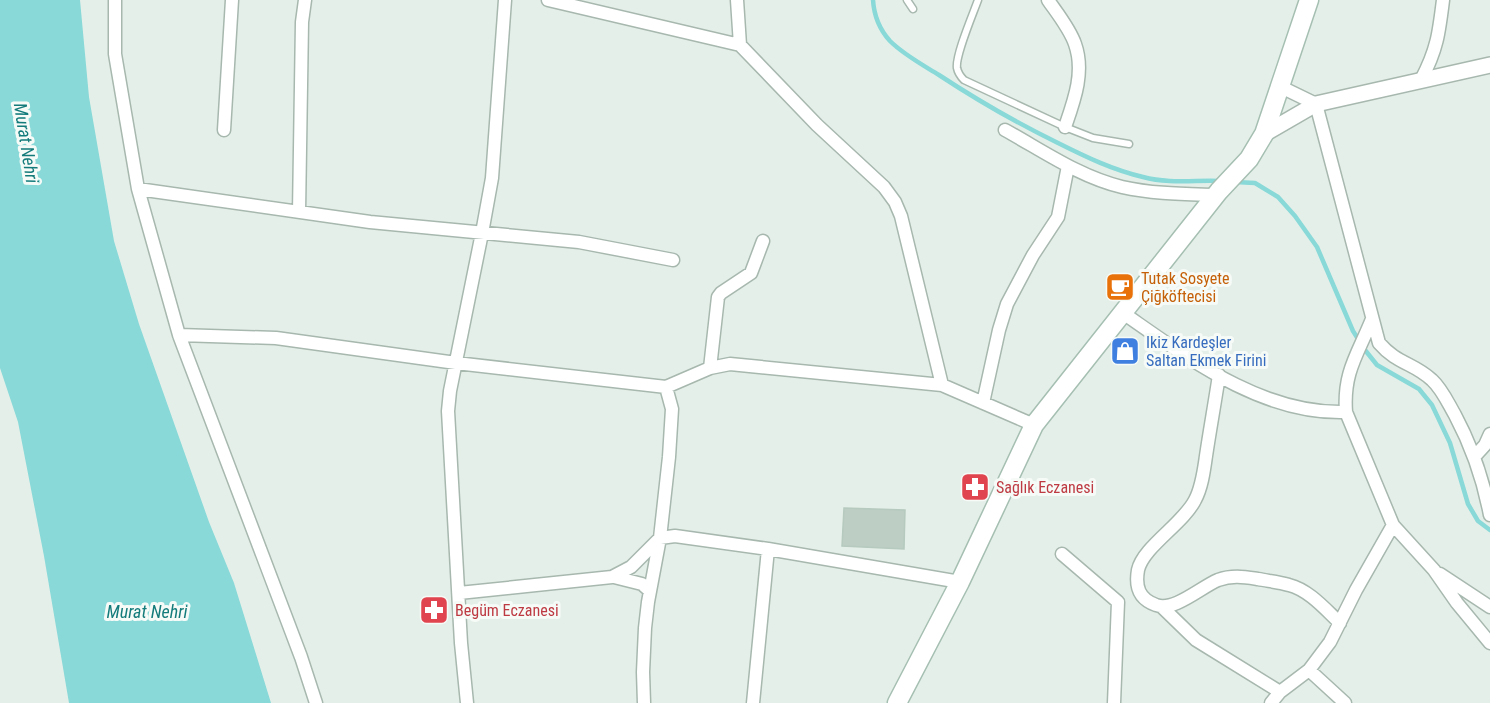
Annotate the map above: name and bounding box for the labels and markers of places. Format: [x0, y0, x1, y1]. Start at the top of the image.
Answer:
place label: Tutak Sosyete Çiğköftecisi [1141, 269, 1230, 306]
cafe icon: Tutak Sosyete Çiğköftecisi [1104, 271, 1136, 303]
place label: Ikiz Kardeşler Saltan Ekmek Firini [1146, 333, 1266, 370]
shop icon: Ikiz Kardeşler Saltan Ekmek Firini [1109, 335, 1141, 367]
pharmacy icon: Sağlık Eczanesi [959, 471, 991, 503]
place label: Sağlık Eczanesi [996, 478, 1094, 497]
pharmacy icon: Begüm Eczanesi [418, 594, 450, 626]
place label: Begüm Eczanesi [455, 601, 559, 620]

